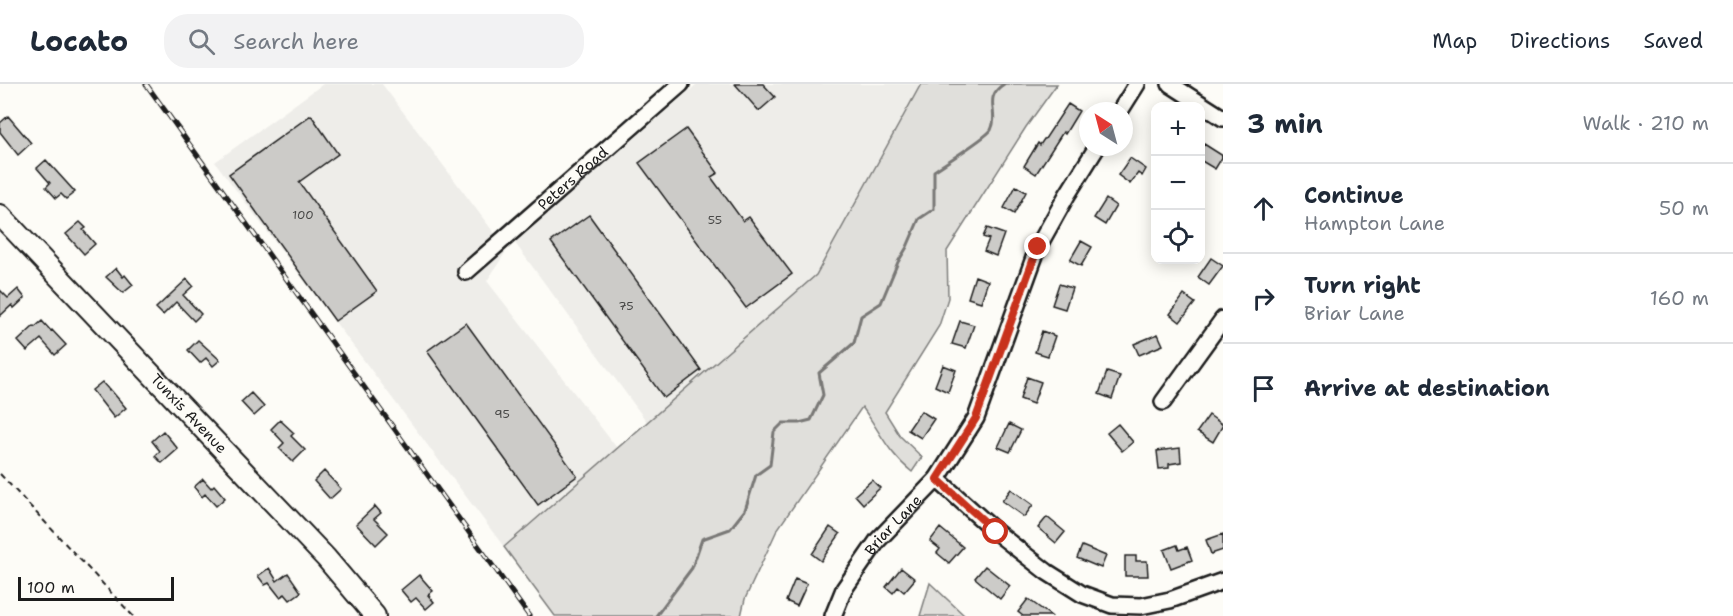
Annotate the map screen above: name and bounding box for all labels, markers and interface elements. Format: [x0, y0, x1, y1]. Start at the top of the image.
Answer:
search box [164, 14, 584, 68]
text: Locato [30, 22, 128, 60]
icon: search [185, 25, 218, 58]
text: Search here [233, 27, 359, 56]
text: Map [1432, 27, 1477, 55]
text: Directions [1510, 27, 1610, 55]
text: Saved [1643, 27, 1703, 55]
north arrow [1079, 102, 1133, 156]
map controls [1151, 102, 1205, 264]
button: + [1151, 102, 1205, 156]
text: 3 min [1247, 106, 1323, 141]
text: Walk · 210 m [1583, 110, 1709, 136]
street label: Peters Road [533, 142, 613, 215]
button: − [1151, 156, 1205, 210]
text: Continue [1304, 181, 1404, 210]
icon: ahead [1247, 192, 1280, 225]
text: 50 m [1659, 195, 1709, 221]
house number: 100 [292, 207, 314, 223]
button: locate [1151, 210, 1205, 264]
text: Hampton Lane [1304, 210, 1445, 236]
house number: 55 [708, 212, 722, 228]
route end [1024, 233, 1050, 259]
text: Turn right [1304, 271, 1421, 300]
icon: right [1247, 282, 1280, 315]
text: 160 m [1650, 285, 1709, 311]
house number: 75 [618, 298, 634, 314]
text: Briar Lane [1304, 300, 1405, 326]
street label: Tunxis Avenue [146, 369, 231, 458]
icon: arrive [1247, 372, 1280, 405]
text: Arrive at destination [1304, 374, 1550, 403]
house number: 95 [494, 406, 510, 422]
street label: Briar Lane [860, 491, 926, 559]
route start [982, 518, 1008, 544]
scale bar [18, 574, 174, 602]
text: 100 m [27, 577, 75, 598]

